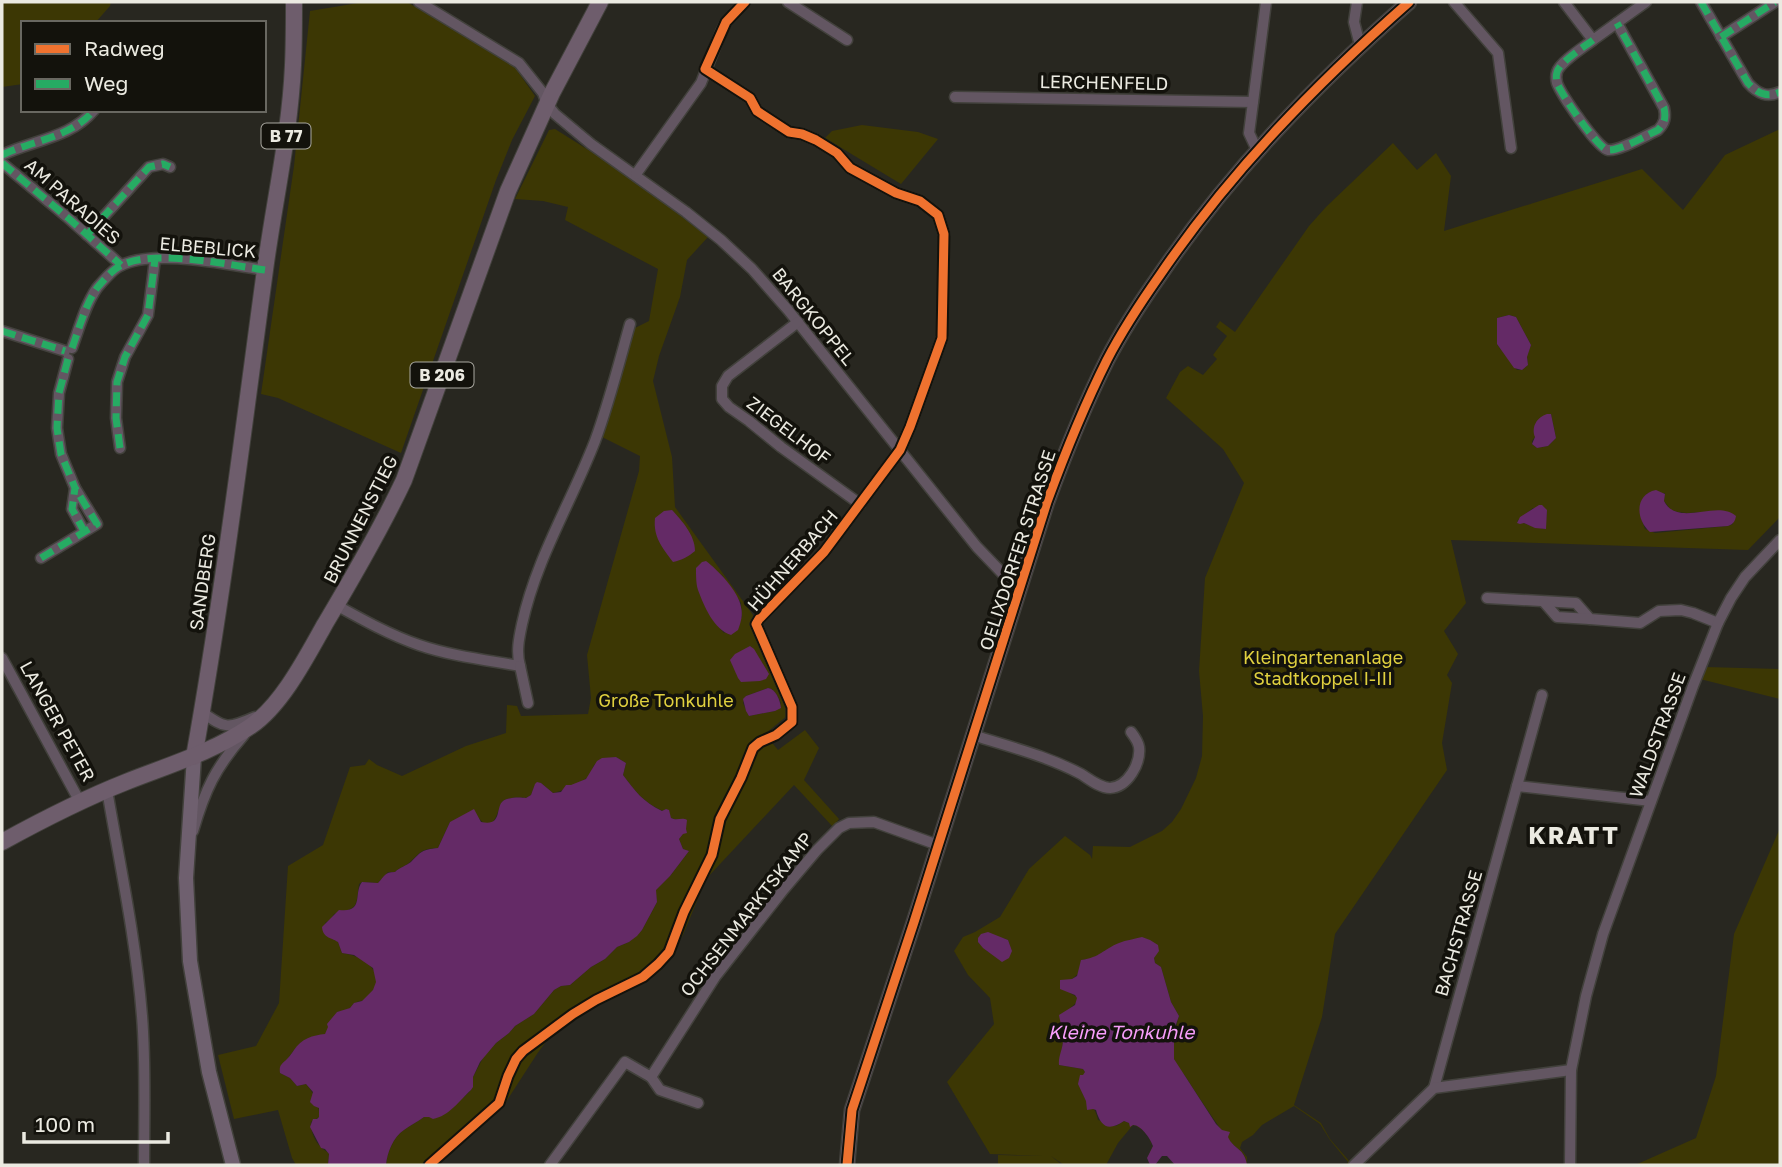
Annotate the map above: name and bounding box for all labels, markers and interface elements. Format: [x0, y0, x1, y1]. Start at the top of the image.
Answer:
legend [21, 21, 266, 112]
text: Radweg [84, 35, 165, 61]
text: Weg [84, 70, 128, 96]
street label: LERCHENFELD [1040, 70, 1168, 94]
road number: B 77 [262, 124, 310, 148]
street label: AM PARADIES [21, 153, 125, 249]
street label: ELBEBLICK [159, 232, 257, 262]
street label: BARGKOPPEL [768, 263, 860, 369]
road number: B 206 [410, 362, 474, 388]
street label: ZIEGELHOF [743, 391, 835, 469]
street label: OELIXDORFER STRASSE [974, 447, 1060, 653]
street label: BRUNNENSTIEG [318, 451, 402, 587]
street label: HÜHNERBACH [742, 505, 842, 615]
street label: SANDBERG [184, 532, 220, 632]
park label: Kleingartenanlage Stadtkoppel I-III [1243, 646, 1403, 689]
street label: LANGER PETER [16, 657, 100, 785]
street label: WALDSTRASSE [1624, 669, 1690, 801]
park label: Große Tonkuhle [598, 689, 734, 711]
district label: KRATT [1528, 820, 1620, 849]
street label: OCHSENMARKTSKAMP [675, 828, 817, 1000]
street label: BACHSTRASSE [1430, 868, 1486, 998]
water label: Kleine Tonkuhle [1048, 1020, 1196, 1043]
scale bar [24, 1100, 168, 1144]
text: 100 m [35, 1111, 95, 1137]

